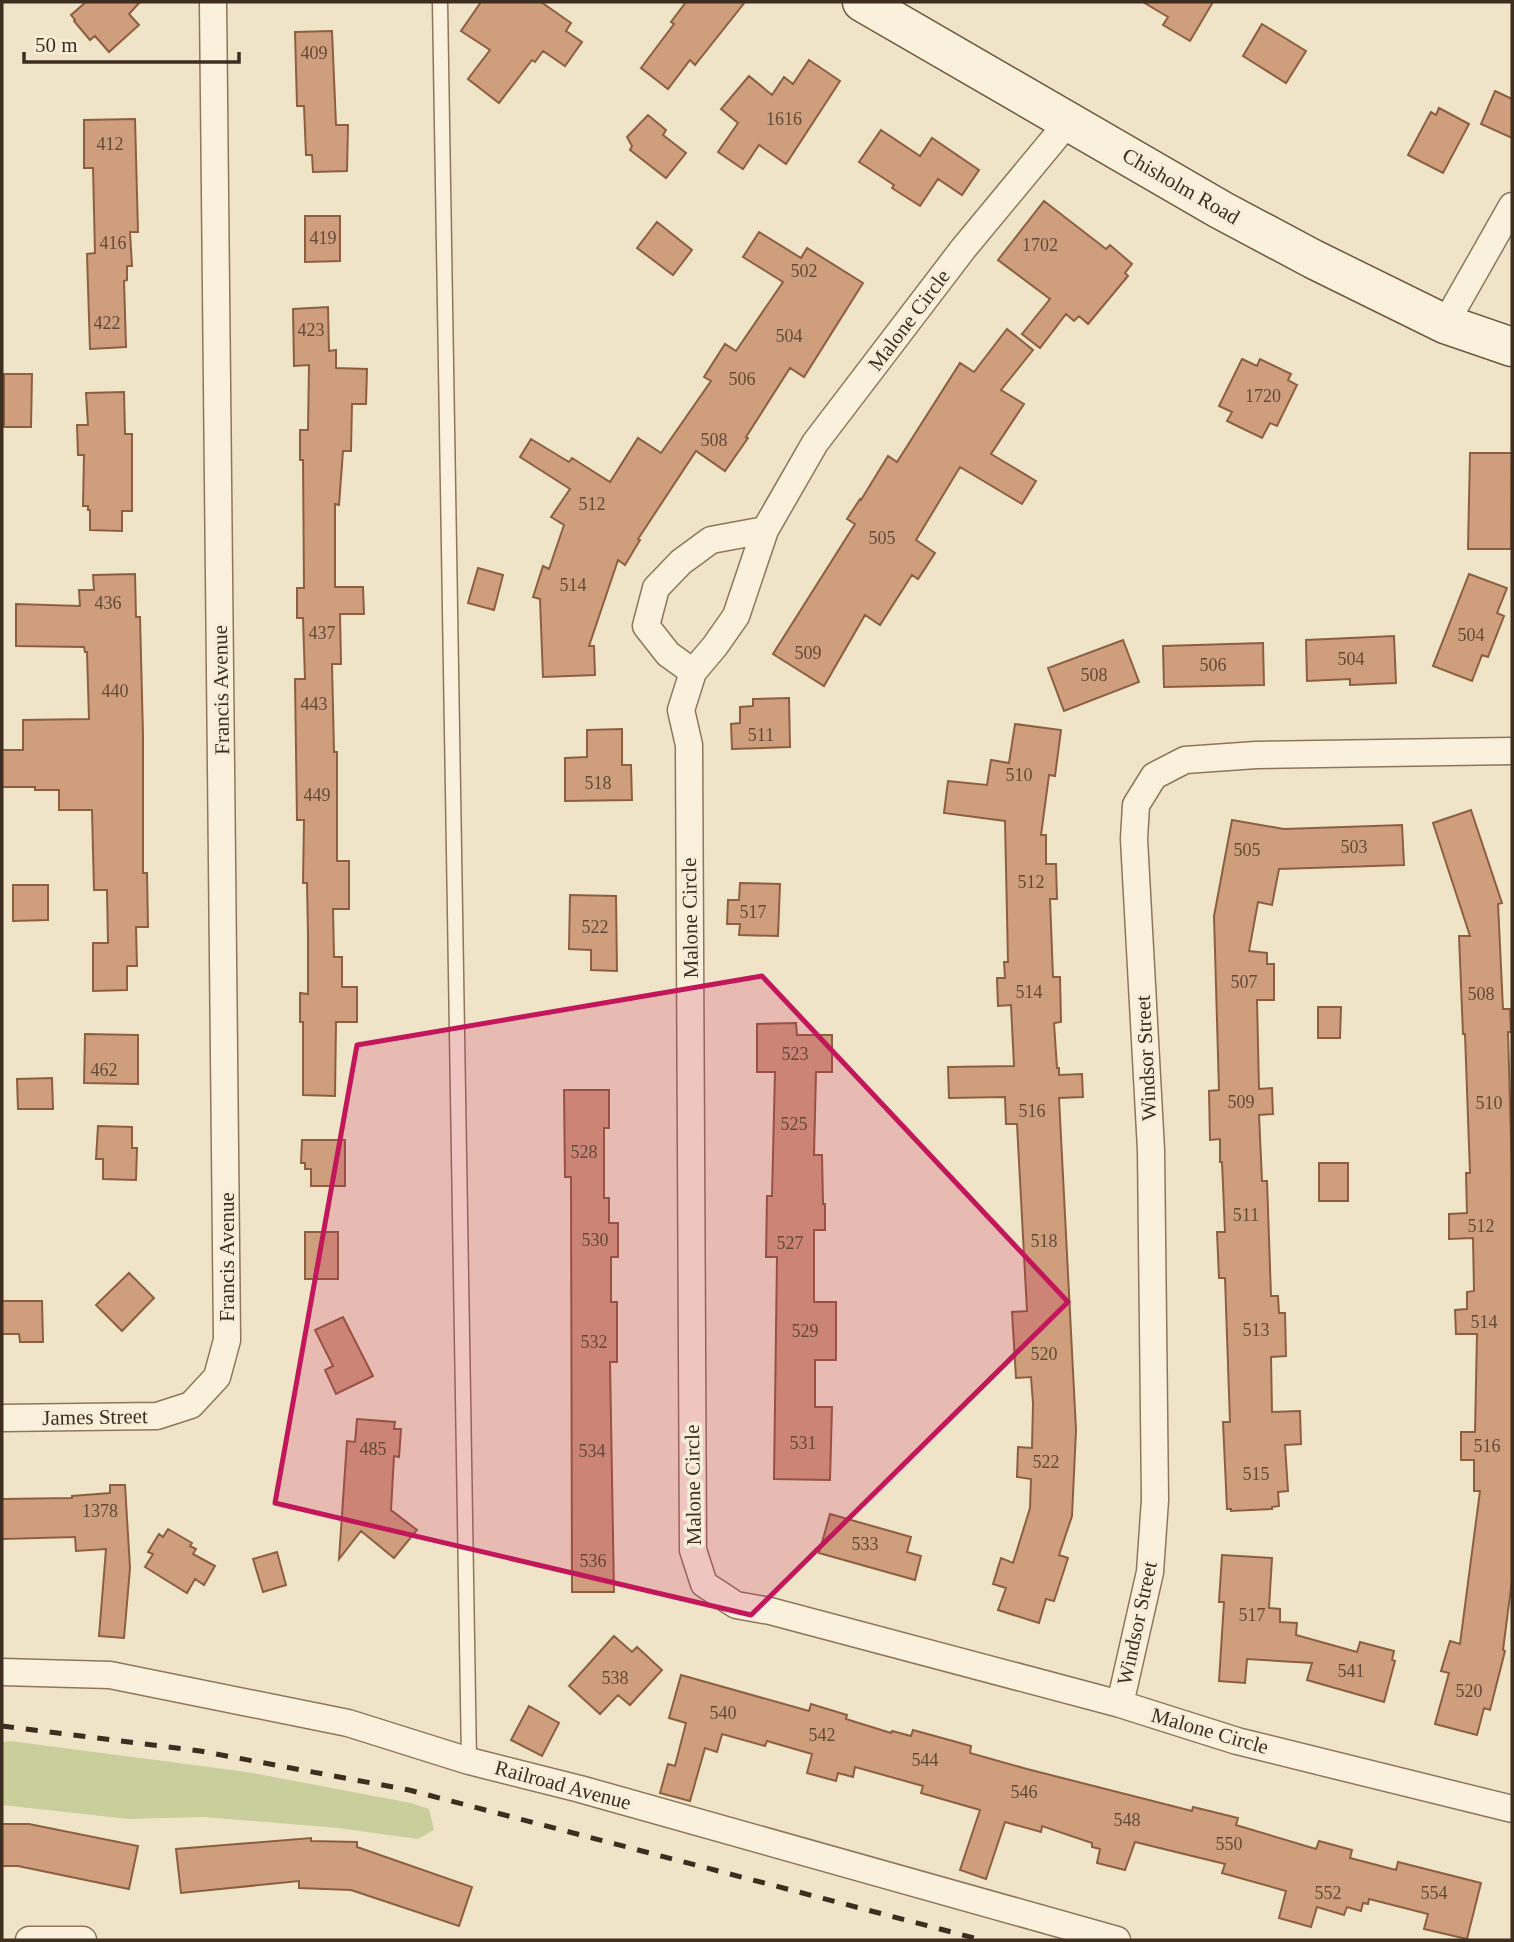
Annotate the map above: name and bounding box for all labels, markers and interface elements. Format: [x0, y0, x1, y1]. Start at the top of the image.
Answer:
scale bar [24, 21, 240, 65]
text: 50 m [35, 33, 78, 57]
house number: 409 [301, 43, 328, 63]
house number: 1616 [766, 109, 802, 129]
house number: 412 [97, 134, 124, 154]
street label: Chisholm Road [1118, 143, 1244, 229]
house number: 419 [310, 228, 337, 248]
house number: 416 [100, 233, 127, 253]
house number: 1702 [1022, 235, 1058, 255]
house number: 502 [791, 261, 818, 281]
street label: Malone Circle [863, 265, 955, 375]
house number: 422 [94, 313, 121, 333]
house number: 423 [298, 320, 325, 340]
house number: 504 [776, 326, 803, 346]
house number: 506 [729, 369, 756, 389]
house number: 1720 [1245, 386, 1281, 406]
house number: 508 [701, 430, 728, 450]
house number: 512 [579, 494, 606, 514]
house number: 505 [869, 528, 896, 548]
house number: 514 [560, 575, 587, 595]
house number: 436 [95, 593, 122, 613]
house number: 437 [309, 623, 336, 643]
street label: Francis Avenue [208, 625, 234, 755]
house number: 504 [1458, 625, 1485, 645]
house number: 509 [795, 643, 822, 663]
house number: 504 [1338, 649, 1365, 669]
house number: 506 [1200, 655, 1227, 675]
house number: 508 [1081, 665, 1108, 685]
house number: 440 [102, 681, 129, 701]
house number: 443 [301, 694, 328, 714]
house number: 511 [748, 725, 774, 745]
house number: 510 [1006, 765, 1033, 785]
house number: 518 [585, 773, 612, 793]
house number: 449 [304, 785, 331, 805]
house number: 503 [1341, 837, 1368, 857]
house number: 505 [1234, 840, 1261, 860]
street label: Malone Circle [677, 857, 703, 979]
house number: 512 [1018, 872, 1045, 892]
house number: 517 [740, 902, 767, 922]
house number: 522 [582, 917, 609, 937]
house number: 507 [1231, 972, 1258, 992]
house number: 514 [1016, 982, 1043, 1002]
house number: 508 [1468, 984, 1495, 1004]
street label: Windsor Street [1131, 994, 1161, 1121]
house number: 523 [782, 1044, 809, 1064]
house number: 462 [91, 1060, 118, 1080]
house number: 509 [1228, 1092, 1255, 1112]
house number: 510 [1476, 1093, 1503, 1113]
house number: 516 [1019, 1101, 1046, 1121]
house number: 525 [781, 1114, 808, 1134]
house number: 528 [571, 1142, 598, 1162]
street label: Francis Avenue [215, 1192, 239, 1322]
house number: 511 [1233, 1205, 1259, 1225]
house number: 512 [1468, 1216, 1495, 1236]
house number: 530 [582, 1230, 609, 1250]
house number: 518 [1031, 1231, 1058, 1251]
house number: 527 [777, 1233, 804, 1253]
house number: 514 [1471, 1312, 1498, 1332]
house number: 513 [1243, 1320, 1270, 1340]
house number: 529 [792, 1321, 819, 1341]
house number: 532 [581, 1332, 608, 1352]
house number: 520 [1031, 1344, 1058, 1364]
street label: James Street [42, 1404, 148, 1430]
street label: Malone Circle [680, 1424, 706, 1546]
house number: 531 [790, 1433, 817, 1453]
house number: 516 [1474, 1436, 1501, 1456]
house number: 485 [360, 1439, 387, 1459]
house number: 534 [579, 1441, 606, 1461]
house number: 522 [1033, 1452, 1060, 1472]
house number: 515 [1243, 1464, 1270, 1484]
house number: 1378 [82, 1501, 118, 1521]
house number: 533 [852, 1534, 879, 1554]
house number: 536 [580, 1551, 607, 1571]
street label: Windsor Street [1112, 1559, 1162, 1687]
house number: 517 [1239, 1605, 1266, 1625]
house number: 541 [1338, 1661, 1365, 1681]
house number: 538 [602, 1668, 629, 1688]
house number: 520 [1456, 1681, 1483, 1701]
house number: 540 [710, 1703, 737, 1723]
street label: Malone Circle [1149, 1703, 1271, 1759]
house number: 542 [809, 1725, 836, 1745]
house number: 544 [912, 1750, 939, 1770]
street label: Railroad Avenue [492, 1755, 634, 1815]
house number: 546 [1011, 1782, 1038, 1802]
house number: 548 [1114, 1810, 1141, 1830]
house number: 550 [1216, 1834, 1243, 1854]
house number: 552 [1315, 1883, 1342, 1903]
house number: 554 [1421, 1883, 1448, 1903]

